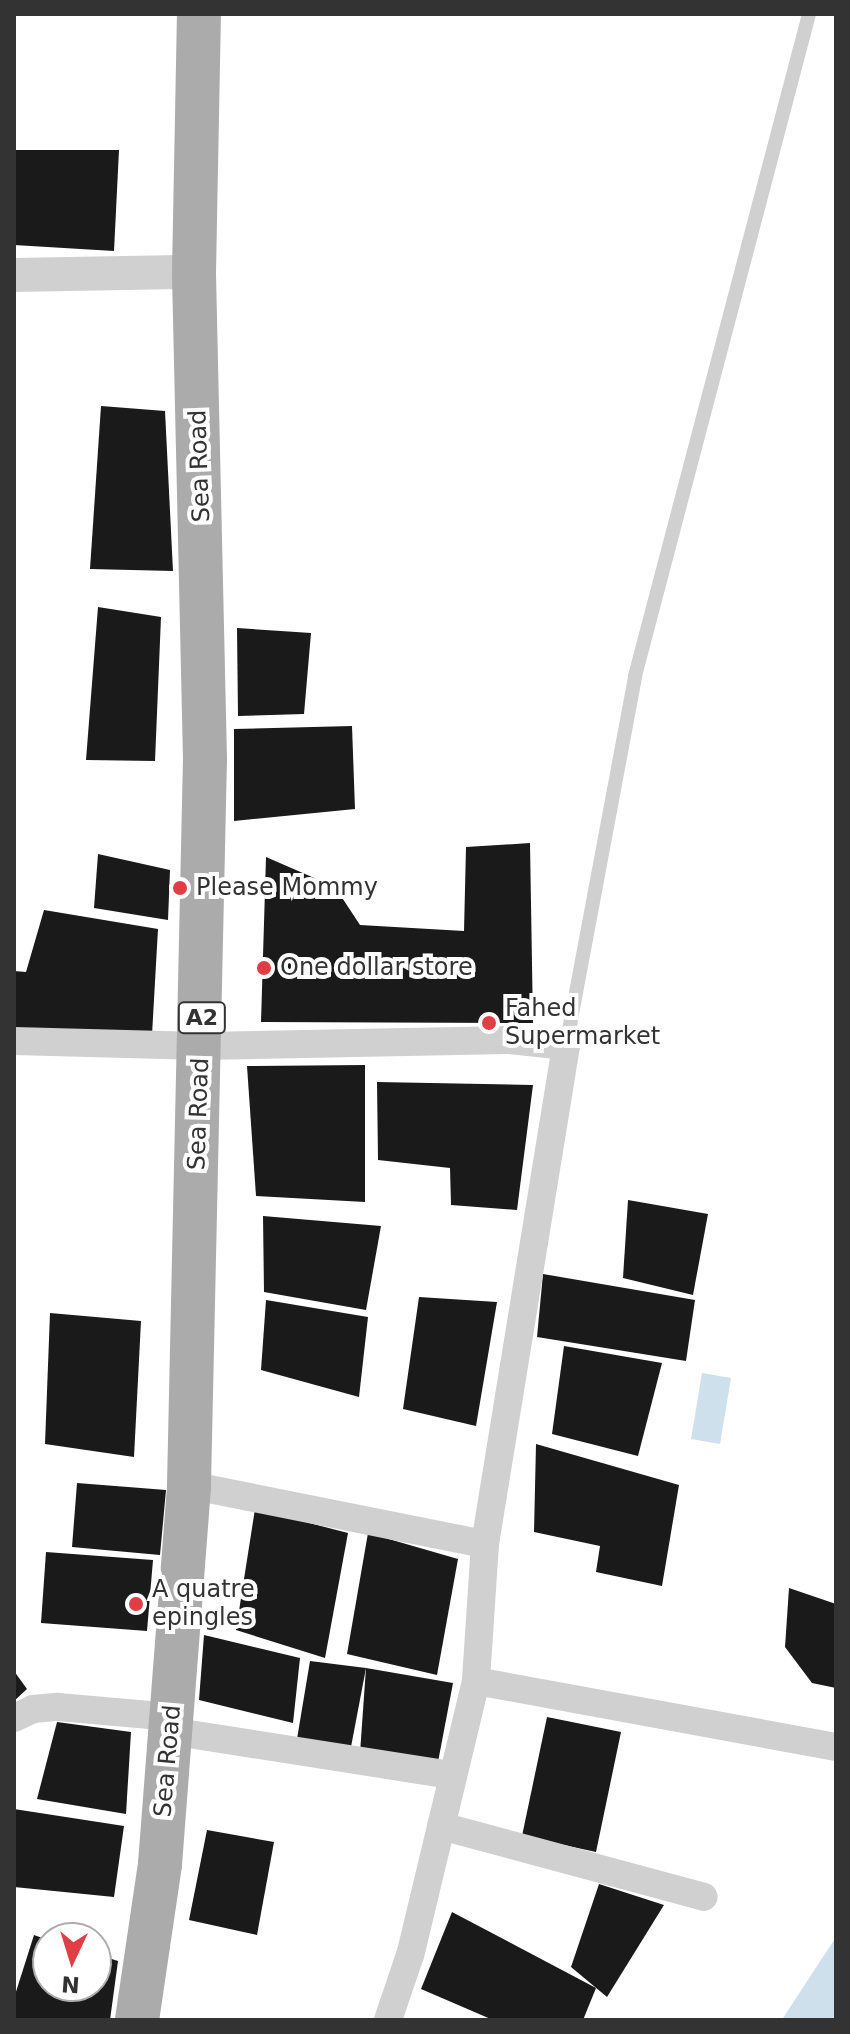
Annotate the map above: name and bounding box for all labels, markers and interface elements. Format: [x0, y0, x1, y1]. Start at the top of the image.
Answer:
street label: Sea Road [184, 409, 216, 523]
place label: Please Mommy [196, 874, 378, 902]
marker: Please Mommy [171, 879, 189, 897]
place label: One dollar store [280, 954, 473, 982]
marker: One dollar store [255, 959, 273, 977]
place label: Fahed Supermarket [505, 995, 660, 1051]
road number: A2 [176, 1000, 228, 1036]
marker: Fahed Supermarket [480, 1014, 498, 1032]
street label: Sea Road [183, 1057, 215, 1171]
place label: A quatre epingles [152, 1576, 255, 1632]
marker: A quatre epingles [127, 1595, 145, 1613]
street label: Sea Road [149, 1704, 187, 1818]
north arrow [32, 1922, 112, 2002]
text: N [60, 1971, 80, 1998]

